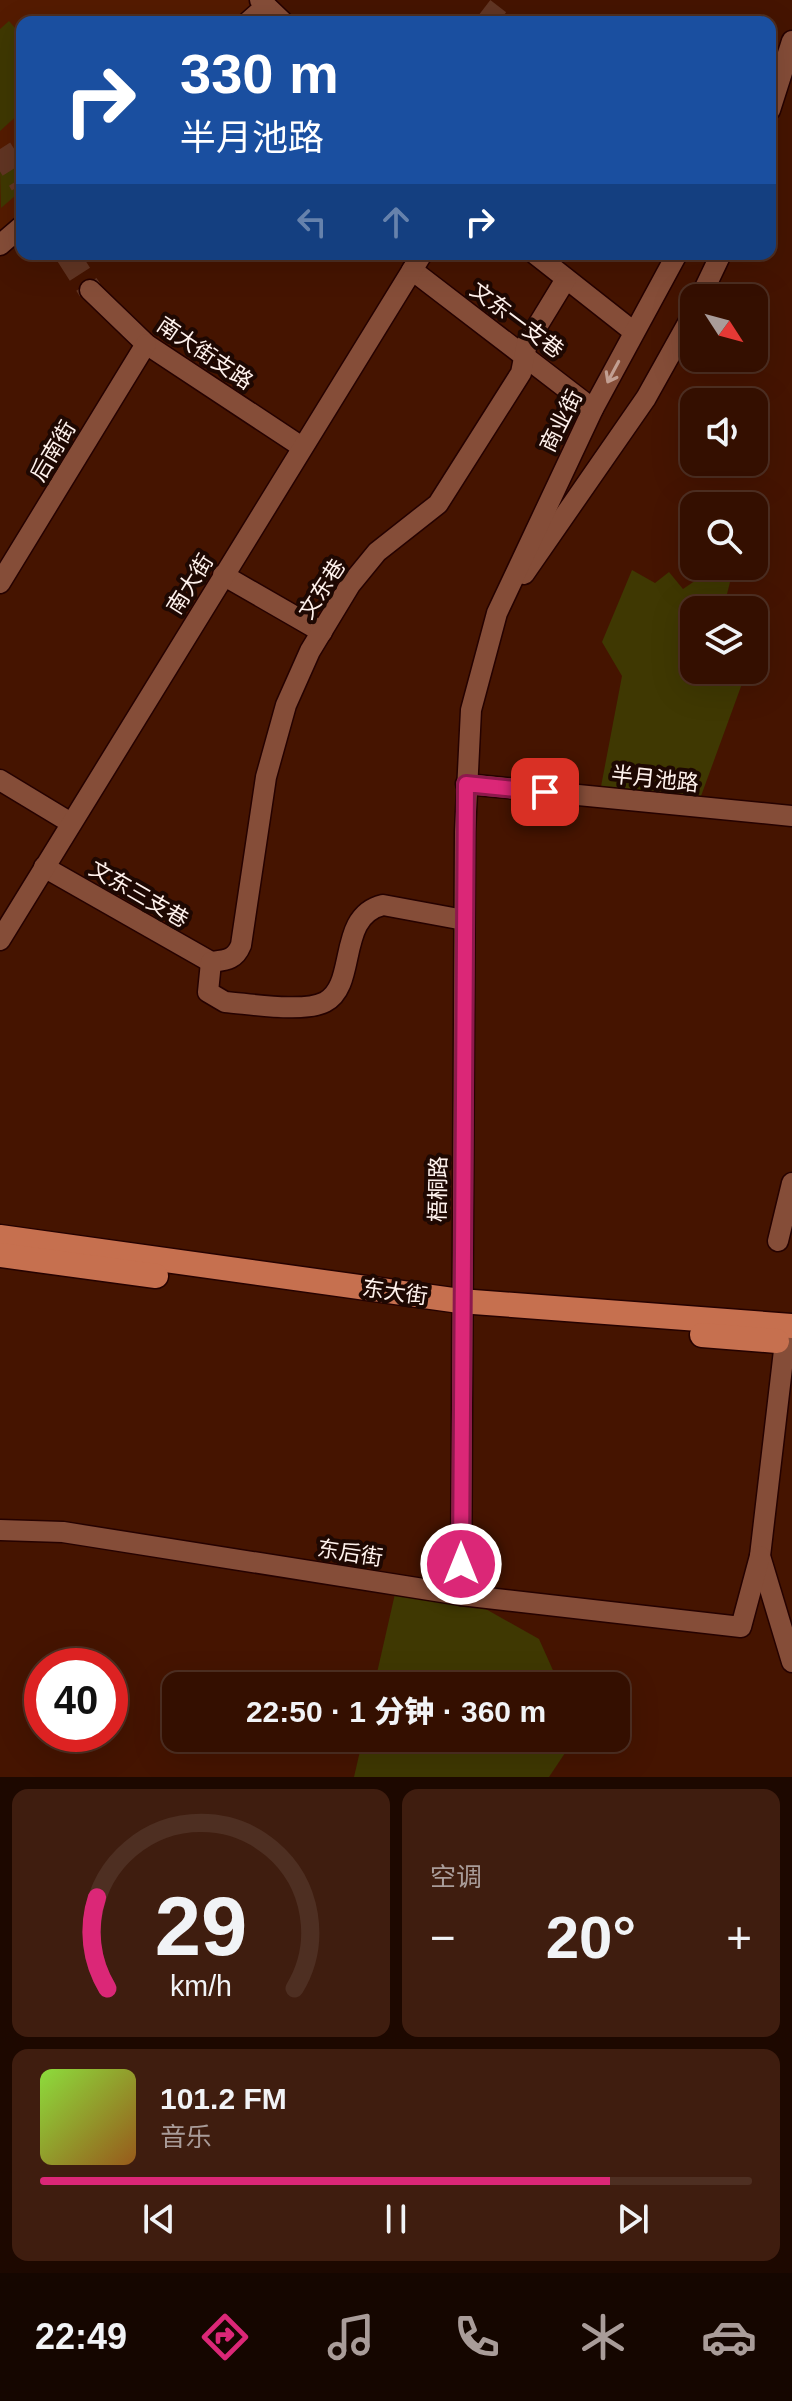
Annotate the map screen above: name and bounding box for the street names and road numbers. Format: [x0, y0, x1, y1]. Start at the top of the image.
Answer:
street label: 文东一支巷 [466, 277, 568, 363]
street label: 南大街支路 [152, 312, 258, 394]
street label: 商业街 [535, 386, 587, 456]
street label: 后南街 [25, 416, 81, 486]
street label: 南大街 [162, 549, 218, 619]
street label: 文东巷 [294, 555, 350, 623]
street label: 半月池路 [610, 762, 700, 796]
street label: 文东三支巷 [85, 856, 193, 932]
street label: 梧桐路 [425, 1156, 451, 1222]
street label: 东大街 [361, 1275, 429, 1309]
street label: 东后街 [315, 1535, 385, 1571]

